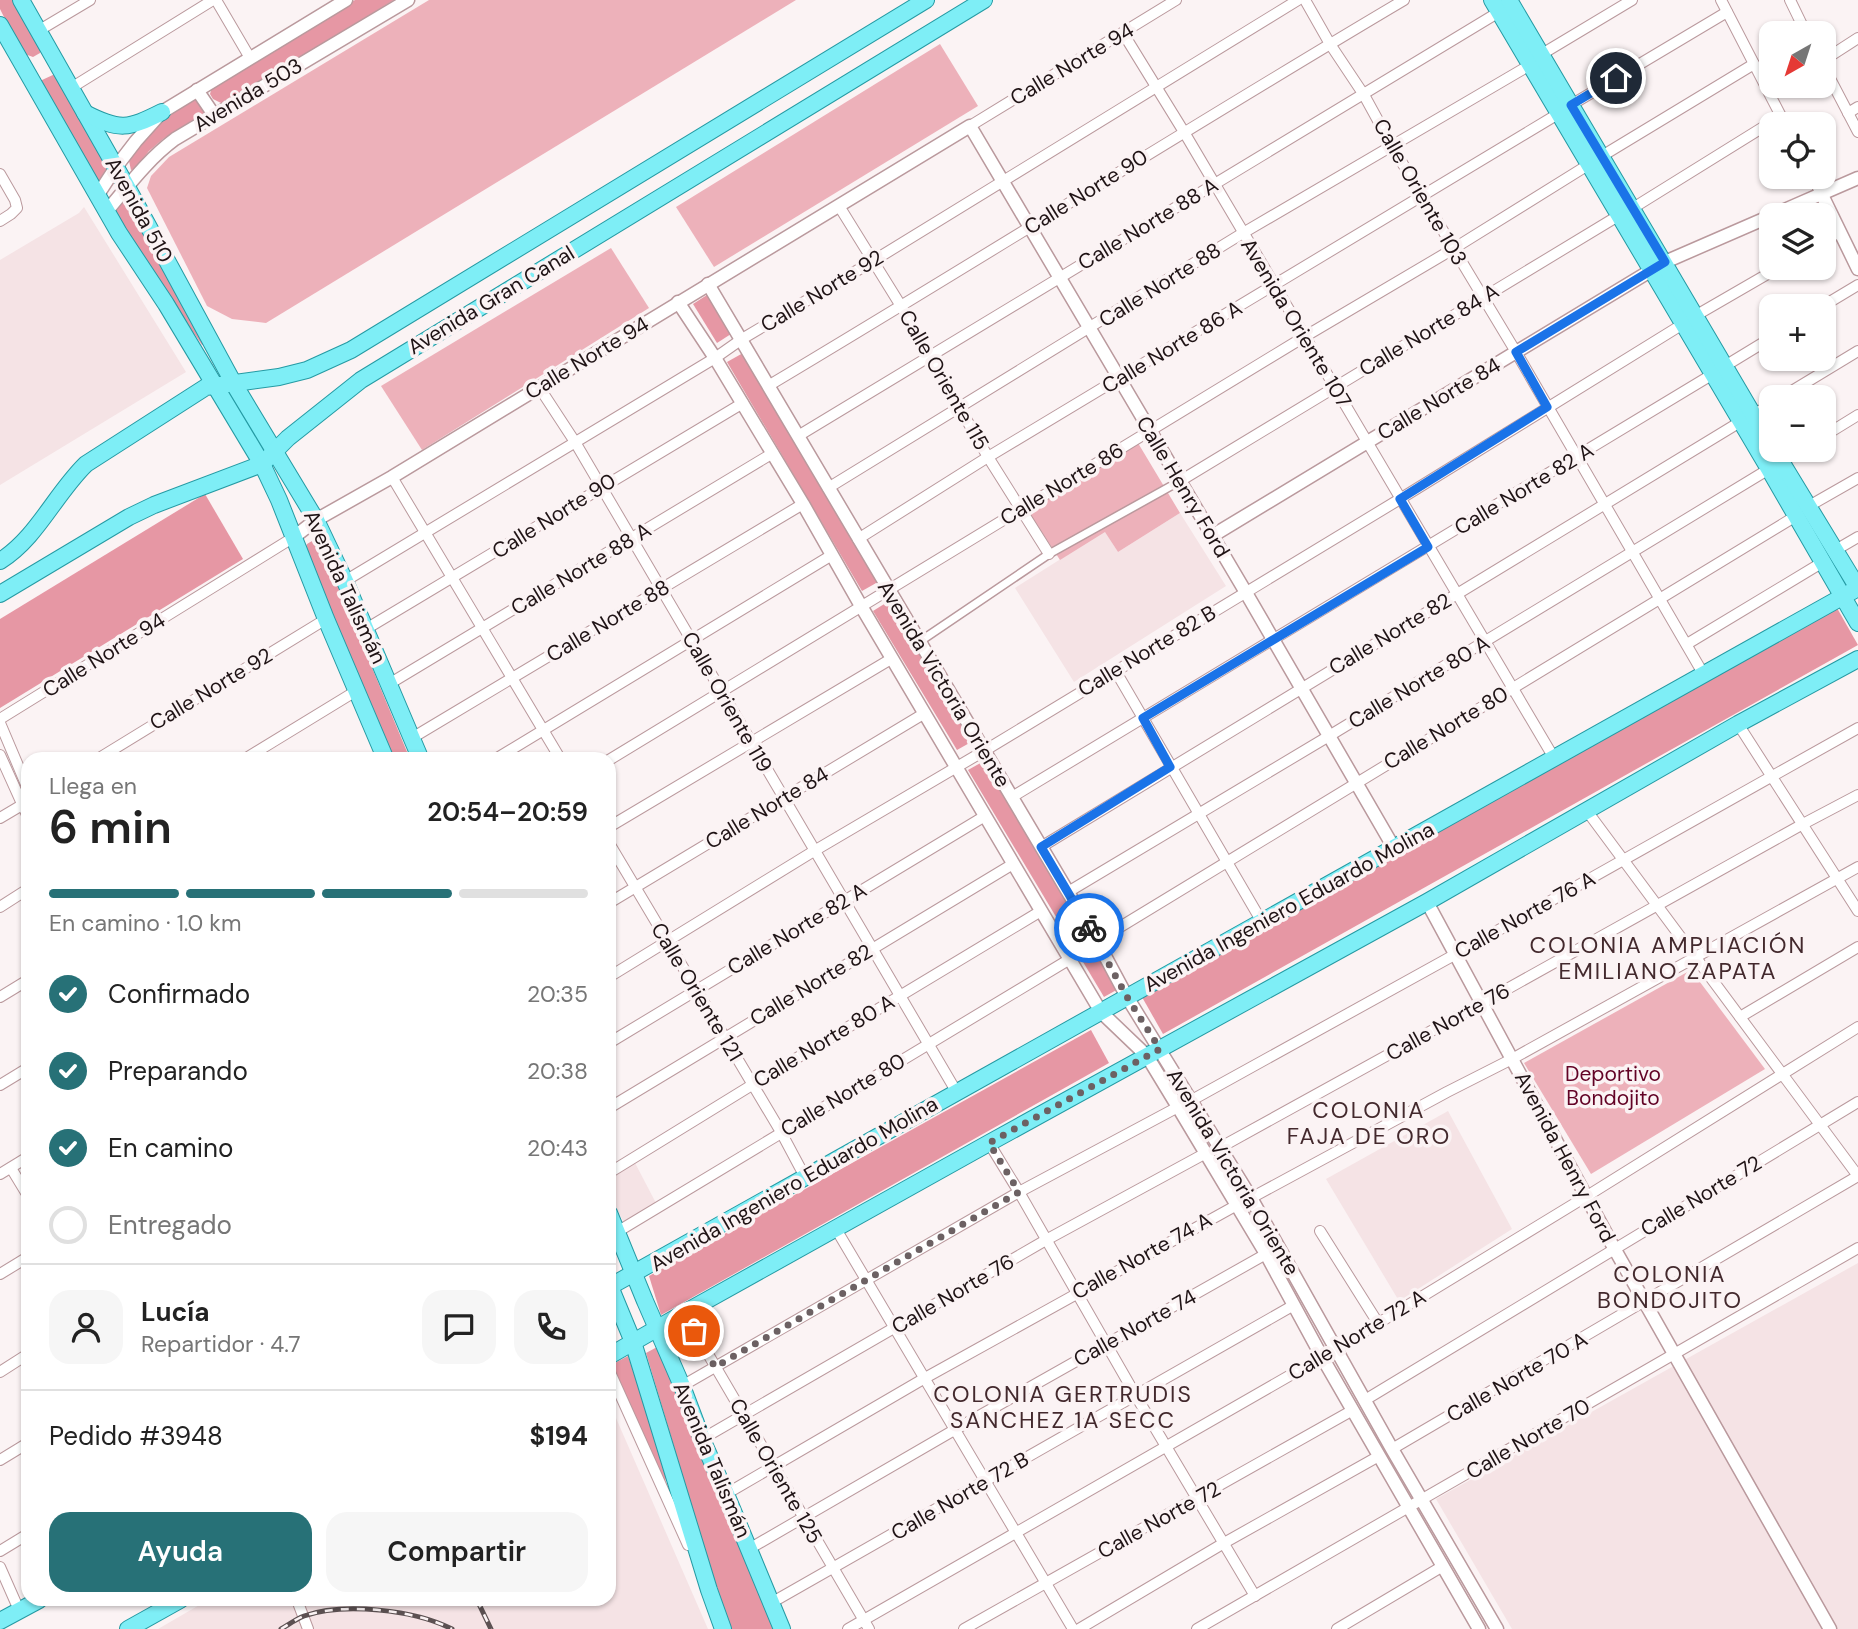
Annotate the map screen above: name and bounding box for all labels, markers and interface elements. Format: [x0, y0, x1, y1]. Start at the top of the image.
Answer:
street label: Calle Norte 94 [1005, 16, 1139, 112]
north arrow [1759, 21, 1836, 98]
map controls [1759, 21, 1836, 462]
pin [1586, 48, 1646, 108]
street label: Avenida 503 [188, 52, 308, 138]
icon: home [1597, 59, 1635, 97]
button: locate [1759, 112, 1836, 189]
street label: Calle Oriente 103 [1367, 113, 1473, 271]
street label: Calle Norte 90 [1019, 143, 1153, 241]
street label: Avenida 510 [99, 152, 179, 268]
street label: Calle Norte 88 A [1073, 171, 1223, 277]
button: layers [1759, 203, 1836, 280]
street label: Avenida Oriente 107 [1234, 233, 1358, 413]
street label: Calle Norte 88 [1094, 236, 1226, 334]
street label: Avenida Gran Canal [402, 239, 580, 361]
street label: Calle Norte 92 [755, 243, 889, 339]
street label: Calle Norte 84 A [1354, 277, 1504, 383]
street label: Calle Norte 86 A [1097, 294, 1247, 400]
button: + [1759, 294, 1836, 371]
street label: Calle Oriente 115 [892, 305, 996, 455]
street label: Calle Norte 94 [520, 310, 654, 406]
street label: Calle Norte 84 [1372, 351, 1506, 447]
button: − [1759, 385, 1836, 462]
street label: Calle Henry Ford [1130, 411, 1236, 563]
street label: Calle Norte 86 [995, 436, 1129, 532]
street label: Calle Norte 82 A [1449, 436, 1599, 542]
street label: Calle Norte 90 [487, 467, 621, 565]
street label: Avenida Talismán [297, 506, 393, 668]
street label: Calle Norte 88 A [507, 517, 655, 621]
street label: Calle Norte 88 [542, 574, 674, 668]
street label: Avenida Victoria Oriente [871, 575, 1017, 793]
street label: Calle Norte 82 [1324, 586, 1456, 682]
street label: Calle Norte 82 B [1073, 599, 1221, 703]
street label: Calle Norte 94 [37, 606, 171, 704]
street label: Calle Oriente 119 [675, 627, 779, 777]
street label: Calle Norte 80 A [1344, 630, 1494, 734]
street label: Calle Norte 92 [144, 641, 278, 737]
street label: Calle Norte 80 [1379, 681, 1513, 775]
street label: Calle Norte 84 [700, 760, 834, 856]
text: Llega en [49, 771, 137, 801]
text: 20:54–20:59 [427, 795, 588, 829]
text: 6 min [49, 797, 172, 857]
street label: Avenida Ingeniero Eduardo Molina [1139, 815, 1439, 999]
street label: Calle Norte 76 A [1450, 865, 1600, 965]
street label: Calle Norte 82 A [722, 876, 872, 982]
courier [1054, 893, 1124, 963]
text: En camino · 1.0 km [49, 908, 241, 938]
icon: bike [1070, 909, 1108, 947]
street label: Calle Oriente 121 [645, 917, 749, 1067]
district label: COLONIA AMPLIACIÓN EMILIANO ZAPATA [1530, 930, 1806, 986]
street label: Calle Norte 82 [745, 937, 877, 1033]
icon: check [49, 975, 87, 1013]
street label: Calle Norte 76 [1381, 976, 1515, 1068]
text: Confirmado [108, 977, 250, 1011]
text: 20:35 [527, 979, 588, 1009]
street label: Calle Norte 80 A [748, 988, 900, 1094]
street label: Calle Norte 80 [775, 1047, 911, 1143]
icon: check [49, 1052, 87, 1090]
text: Preparando [108, 1054, 248, 1088]
text: 20:38 [527, 1056, 588, 1086]
park label: Deportivo Bondojito [1565, 1060, 1661, 1112]
street label: Avenida Victoria Oriente [1160, 1063, 1306, 1281]
street label: Avenida Henry Ford [1508, 1067, 1622, 1247]
street label: Avenida Ingeniero Eduardo Molina [645, 1090, 943, 1278]
district label: COLONIA FAJA DE ORO [1287, 1095, 1451, 1151]
icon: check [49, 1129, 87, 1167]
text: En camino [108, 1131, 233, 1165]
text: 20:43 [527, 1133, 588, 1163]
street label: Calle Norte 72 [1635, 1149, 1767, 1243]
street label: Calle Norte 74 A [1067, 1206, 1217, 1306]
text: Entregado [108, 1208, 232, 1242]
street label: Calle Norte 76 [887, 1248, 1019, 1340]
district label: COLONIA BONDOJITO [1597, 1259, 1743, 1315]
street label: Calle Norte 74 [1069, 1283, 1202, 1373]
street label: Calle Norte 72 A [1283, 1283, 1431, 1387]
button: person [49, 1290, 123, 1364]
button: chat [422, 1290, 496, 1364]
button: phone [514, 1290, 588, 1364]
text: Lucía [141, 1295, 209, 1329]
pin [664, 1301, 724, 1361]
icon: bag [675, 1312, 713, 1350]
street label: Calle Norte 70 A [1441, 1325, 1593, 1429]
text: Repartidor · 4.7 [141, 1329, 300, 1359]
street label: Avenida Talismán [667, 1378, 757, 1542]
district label: COLONIA GERTRUDIS SANCHEZ 1A SECC [933, 1379, 1193, 1435]
street label: Calle Norte 70 [1461, 1392, 1595, 1486]
street label: Calle Oriente 125 [723, 1393, 829, 1549]
text: Pedido #3948 [49, 1419, 223, 1453]
text: $194 [529, 1419, 588, 1453]
street label: Calle Norte 72 B [886, 1445, 1034, 1547]
street label: Calle Norte 72 [1093, 1475, 1225, 1565]
button: Ayuda [49, 1512, 312, 1592]
button: Compartir [326, 1512, 588, 1592]

